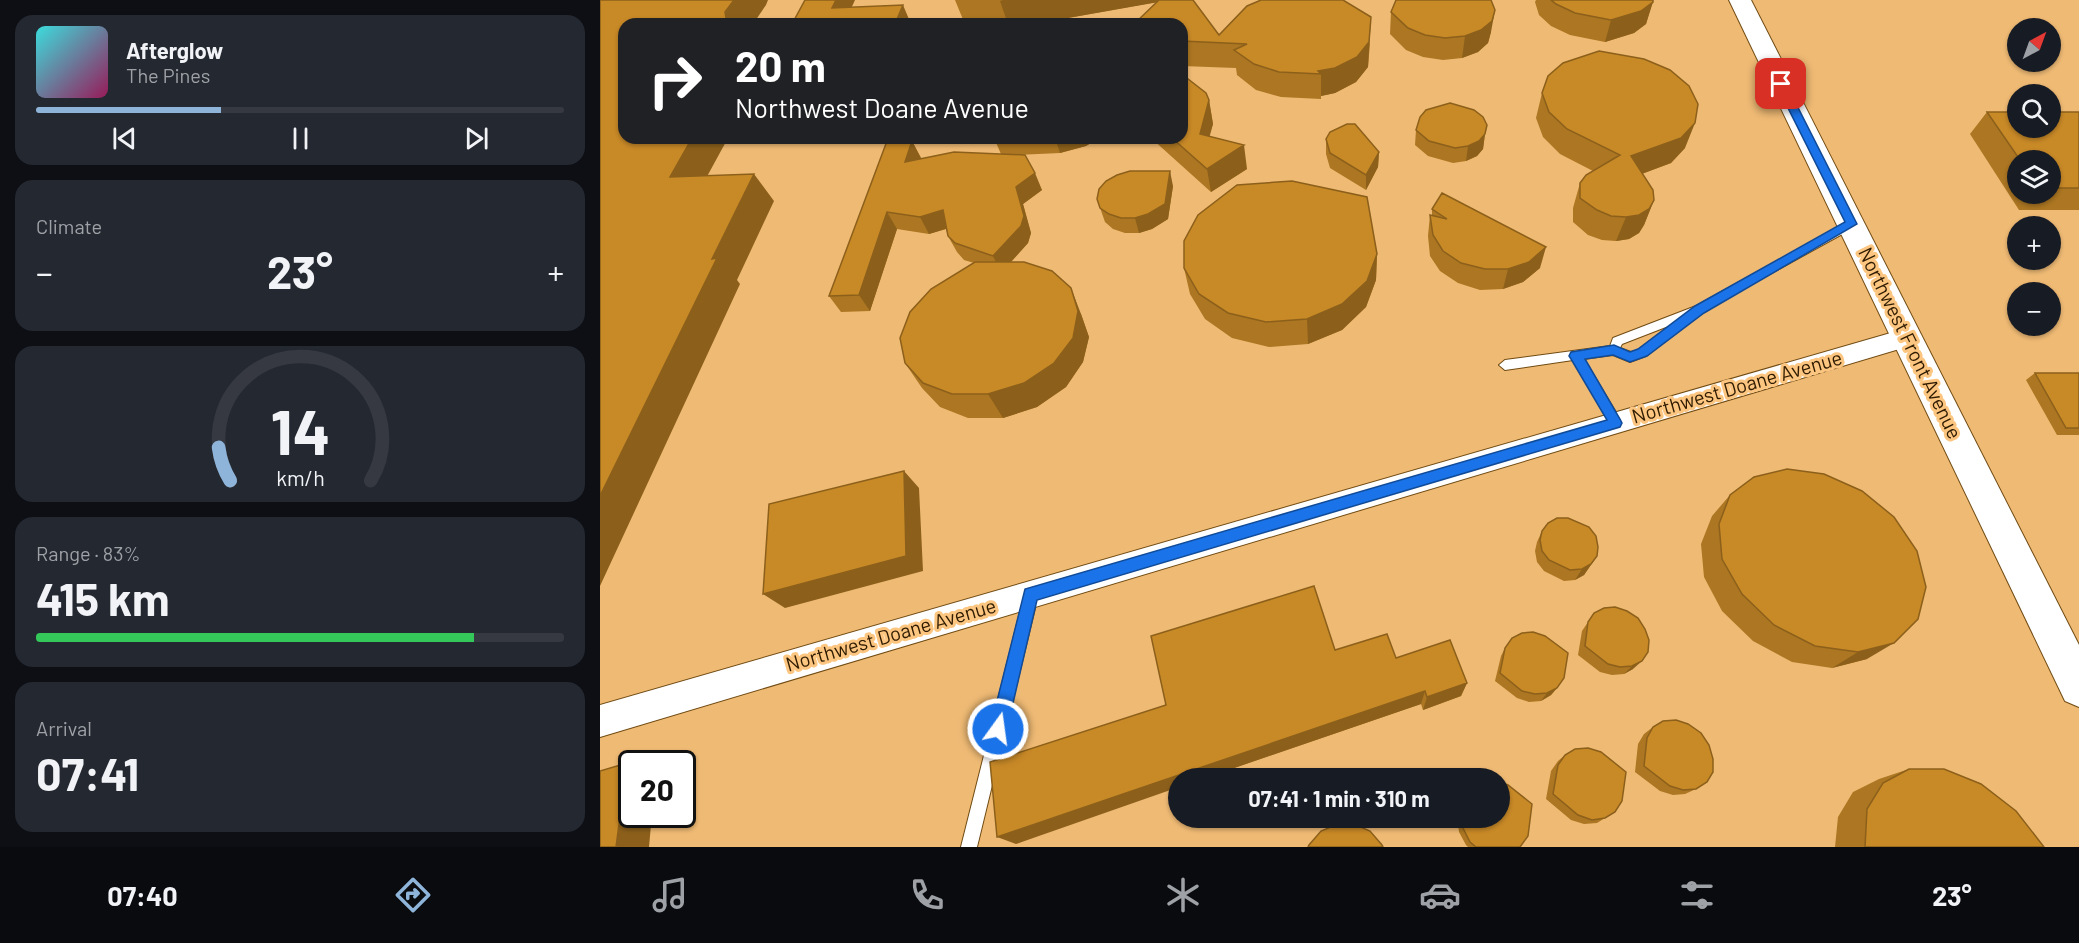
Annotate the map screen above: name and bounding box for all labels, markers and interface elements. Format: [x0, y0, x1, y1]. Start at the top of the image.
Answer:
north arrow [2007, 18, 2061, 72]
map controls [2007, 18, 2061, 336]
text: Afterglow [126, 37, 223, 63]
text: 20 m [735, 40, 826, 90]
icon: right [636, 42, 714, 120]
pin [1755, 58, 1806, 109]
text: The Pines [126, 63, 210, 87]
icon: arrive [1764, 67, 1797, 100]
button: search [2007, 84, 2061, 138]
text: Northwest Doane Avenue [735, 91, 1029, 123]
icon: previous [108, 122, 141, 155]
icon: pause [284, 122, 317, 155]
icon: next [460, 122, 493, 155]
button: layers [2007, 150, 2061, 204]
text: Climate [36, 214, 102, 238]
button: + [2007, 216, 2061, 270]
street label: Northwest Front Avenue [1854, 243, 1968, 442]
text: 23° [267, 244, 333, 298]
text: − [36, 252, 53, 292]
text: + [547, 252, 564, 292]
button: − [2007, 282, 2061, 336]
street label: Northwest Doane Avenue [1629, 345, 1845, 428]
text: 14 [270, 393, 330, 467]
text: km/h [276, 465, 324, 490]
text: Range · 83% [36, 541, 140, 565]
text: 415 km [36, 571, 170, 625]
street label: Northwest Doane Avenue [783, 593, 999, 676]
position arrow [966, 697, 1030, 761]
text: Arrival [36, 716, 92, 740]
text: 07:41 [36, 746, 139, 800]
speed limit sign: 20 [618, 750, 696, 828]
text: 07:41 · 1 min · 310 m [1248, 785, 1430, 811]
icon: directions [392, 874, 434, 916]
icon: music [649, 874, 691, 916]
icon: phone [906, 874, 948, 916]
icon: climate [1162, 874, 1204, 916]
icon: car [1419, 874, 1461, 916]
icon: filters [1676, 874, 1718, 916]
text: 07:40 [107, 879, 178, 911]
text: 23° [1932, 879, 1972, 911]

